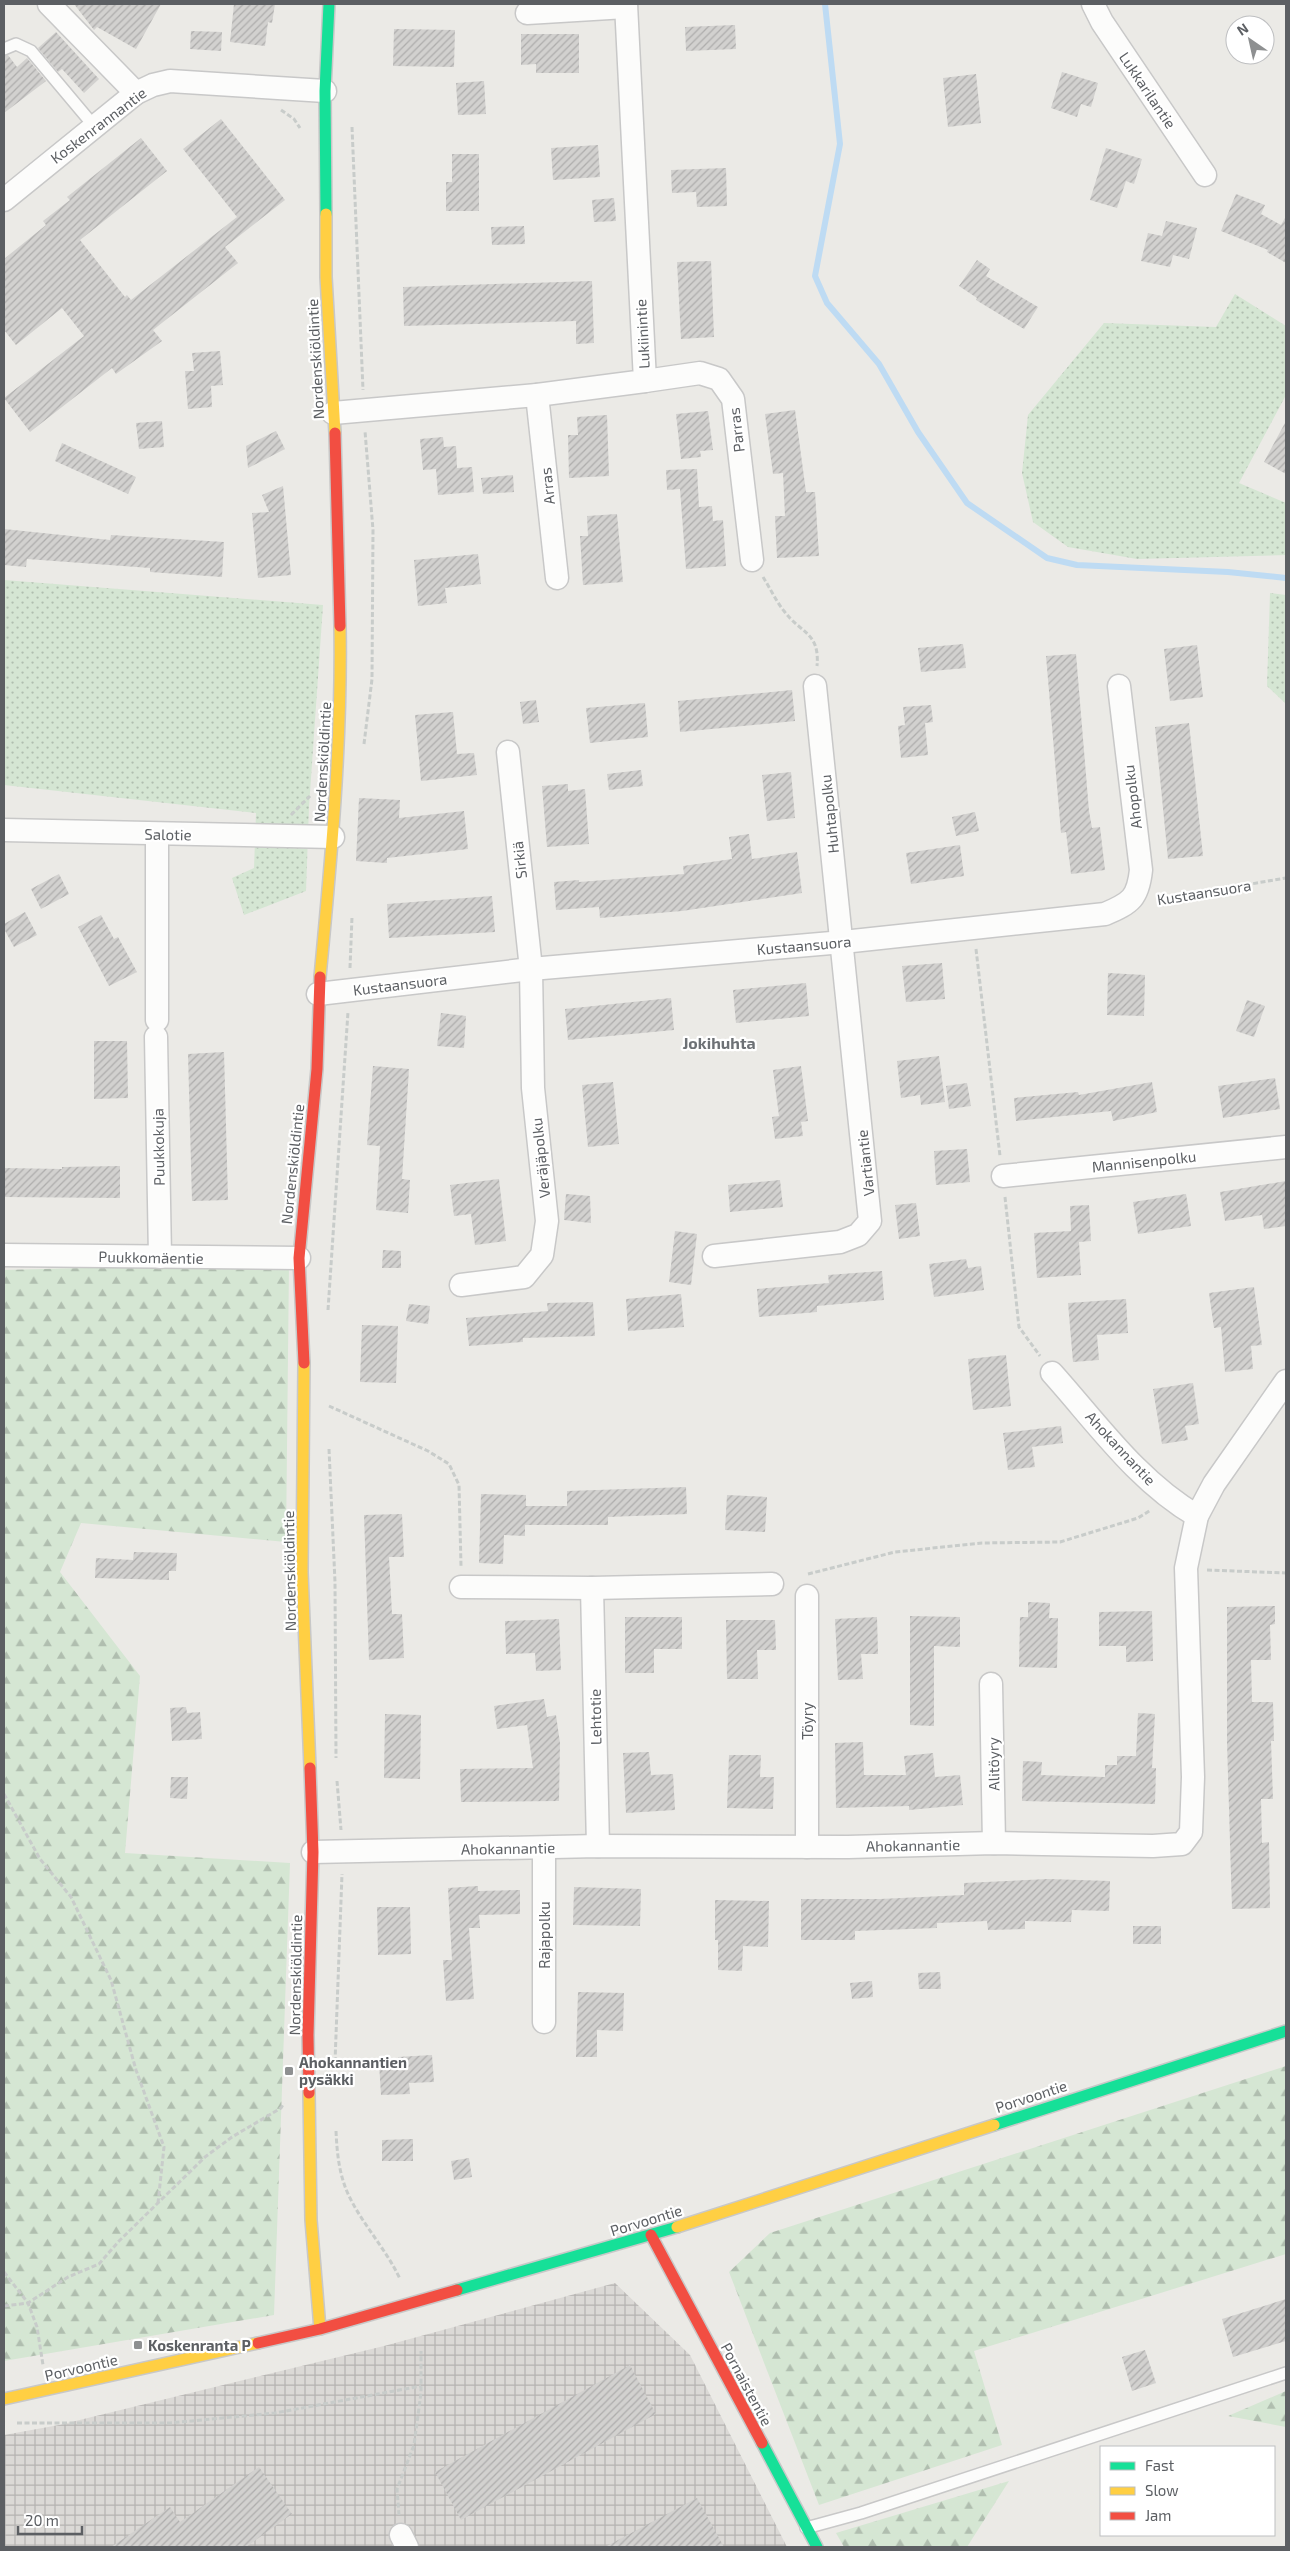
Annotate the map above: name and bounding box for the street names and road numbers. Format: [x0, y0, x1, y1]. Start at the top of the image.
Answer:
street label: Lukkarilantie [1116, 48, 1180, 132]
street label: Koskenrannantie [47, 83, 149, 167]
street label: Nordenskiöldintie [303, 298, 327, 420]
street label: Lukiinintie [631, 299, 653, 369]
street label: Parras [724, 407, 748, 453]
street label: Arras [536, 467, 558, 505]
street label: Nordenskiöldintie [310, 701, 334, 823]
street label: Ahopolku [1119, 764, 1145, 830]
street label: Huhtapolku [816, 774, 842, 854]
street label: Salotie [144, 825, 192, 843]
street label: Sirkiä [508, 840, 530, 880]
street label: Kustaansuora [1156, 876, 1252, 908]
street label: Kustaansuora [756, 932, 852, 958]
street label: Kustaansuora [352, 969, 448, 999]
street label: Nordenskiöldintie [277, 1103, 307, 1225]
street label: Puukkokuja [148, 1108, 169, 1186]
street label: Veräjäpolku [527, 1117, 554, 1199]
street label: Vartiantie [853, 1129, 877, 1197]
street label: Mannisenpolku [1091, 1147, 1197, 1175]
street label: Puukkomäentie [98, 1247, 204, 1267]
street label: Ahokannantie [1082, 1407, 1160, 1489]
street label: Nordenskiöldintie [279, 1510, 299, 1632]
street label: Lehtotie [586, 1689, 604, 1745]
street label: Töyry [798, 1702, 816, 1740]
street label: Alitöyry [984, 1737, 1002, 1791]
street label: Ahokannantie [866, 1835, 960, 1855]
street label: Ahokannantie [461, 1838, 555, 1858]
street label: Rajapolku [535, 1901, 554, 1969]
street label: Nordenskiöldintie [285, 1914, 305, 2036]
street label: Porvoontie [993, 2076, 1069, 2116]
street label: Porvoontie [608, 2201, 684, 2239]
street label: Pornaistentie [718, 2339, 776, 2429]
street label: Porvoontie [43, 2350, 119, 2384]

